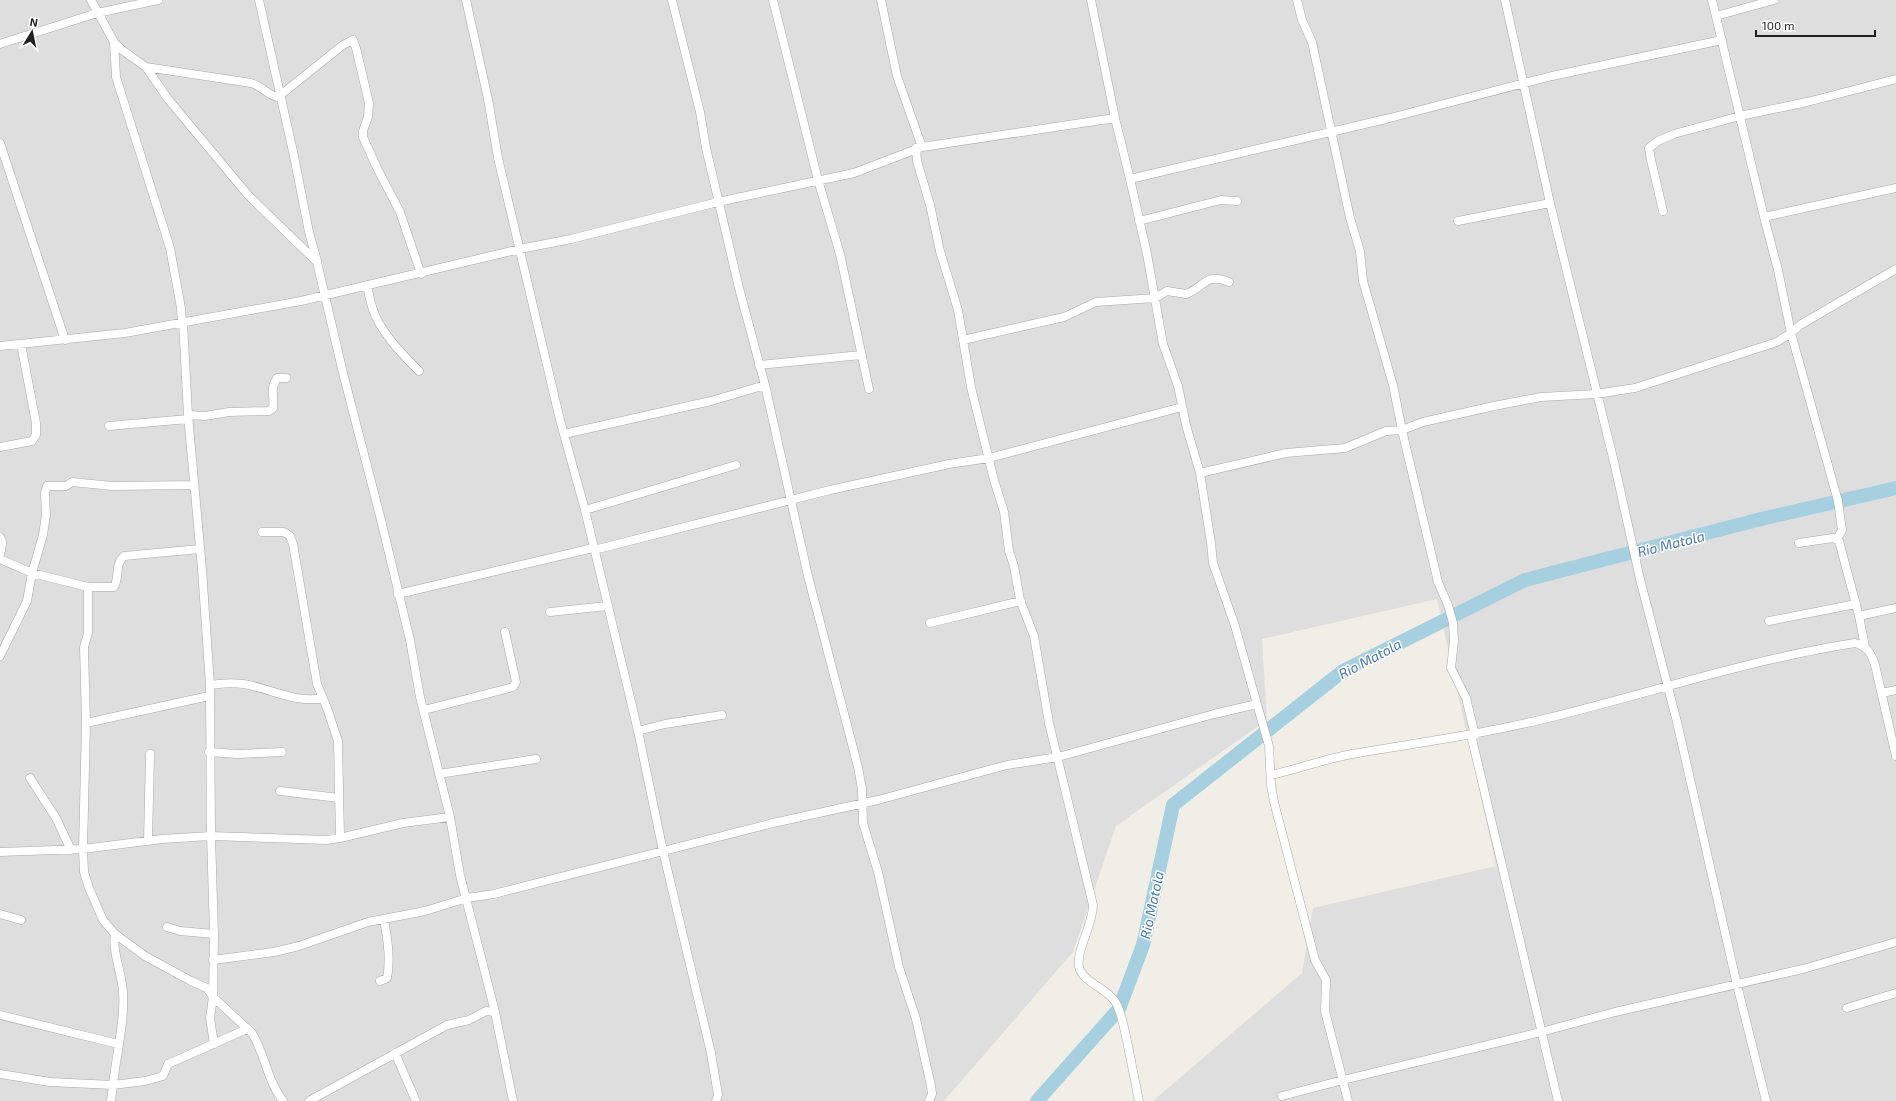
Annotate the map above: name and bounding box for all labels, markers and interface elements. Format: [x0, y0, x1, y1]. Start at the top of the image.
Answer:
north arrow [12, 12, 52, 52]
scale bar [1756, 12, 1875, 38]
text: N [29, 15, 39, 29]
text: 100 m [1762, 18, 1794, 32]
water label: Rio Matola [1635, 527, 1706, 560]
water label: Rio Matola [1335, 635, 1404, 682]
water label: Rio Matola [1136, 870, 1167, 940]

